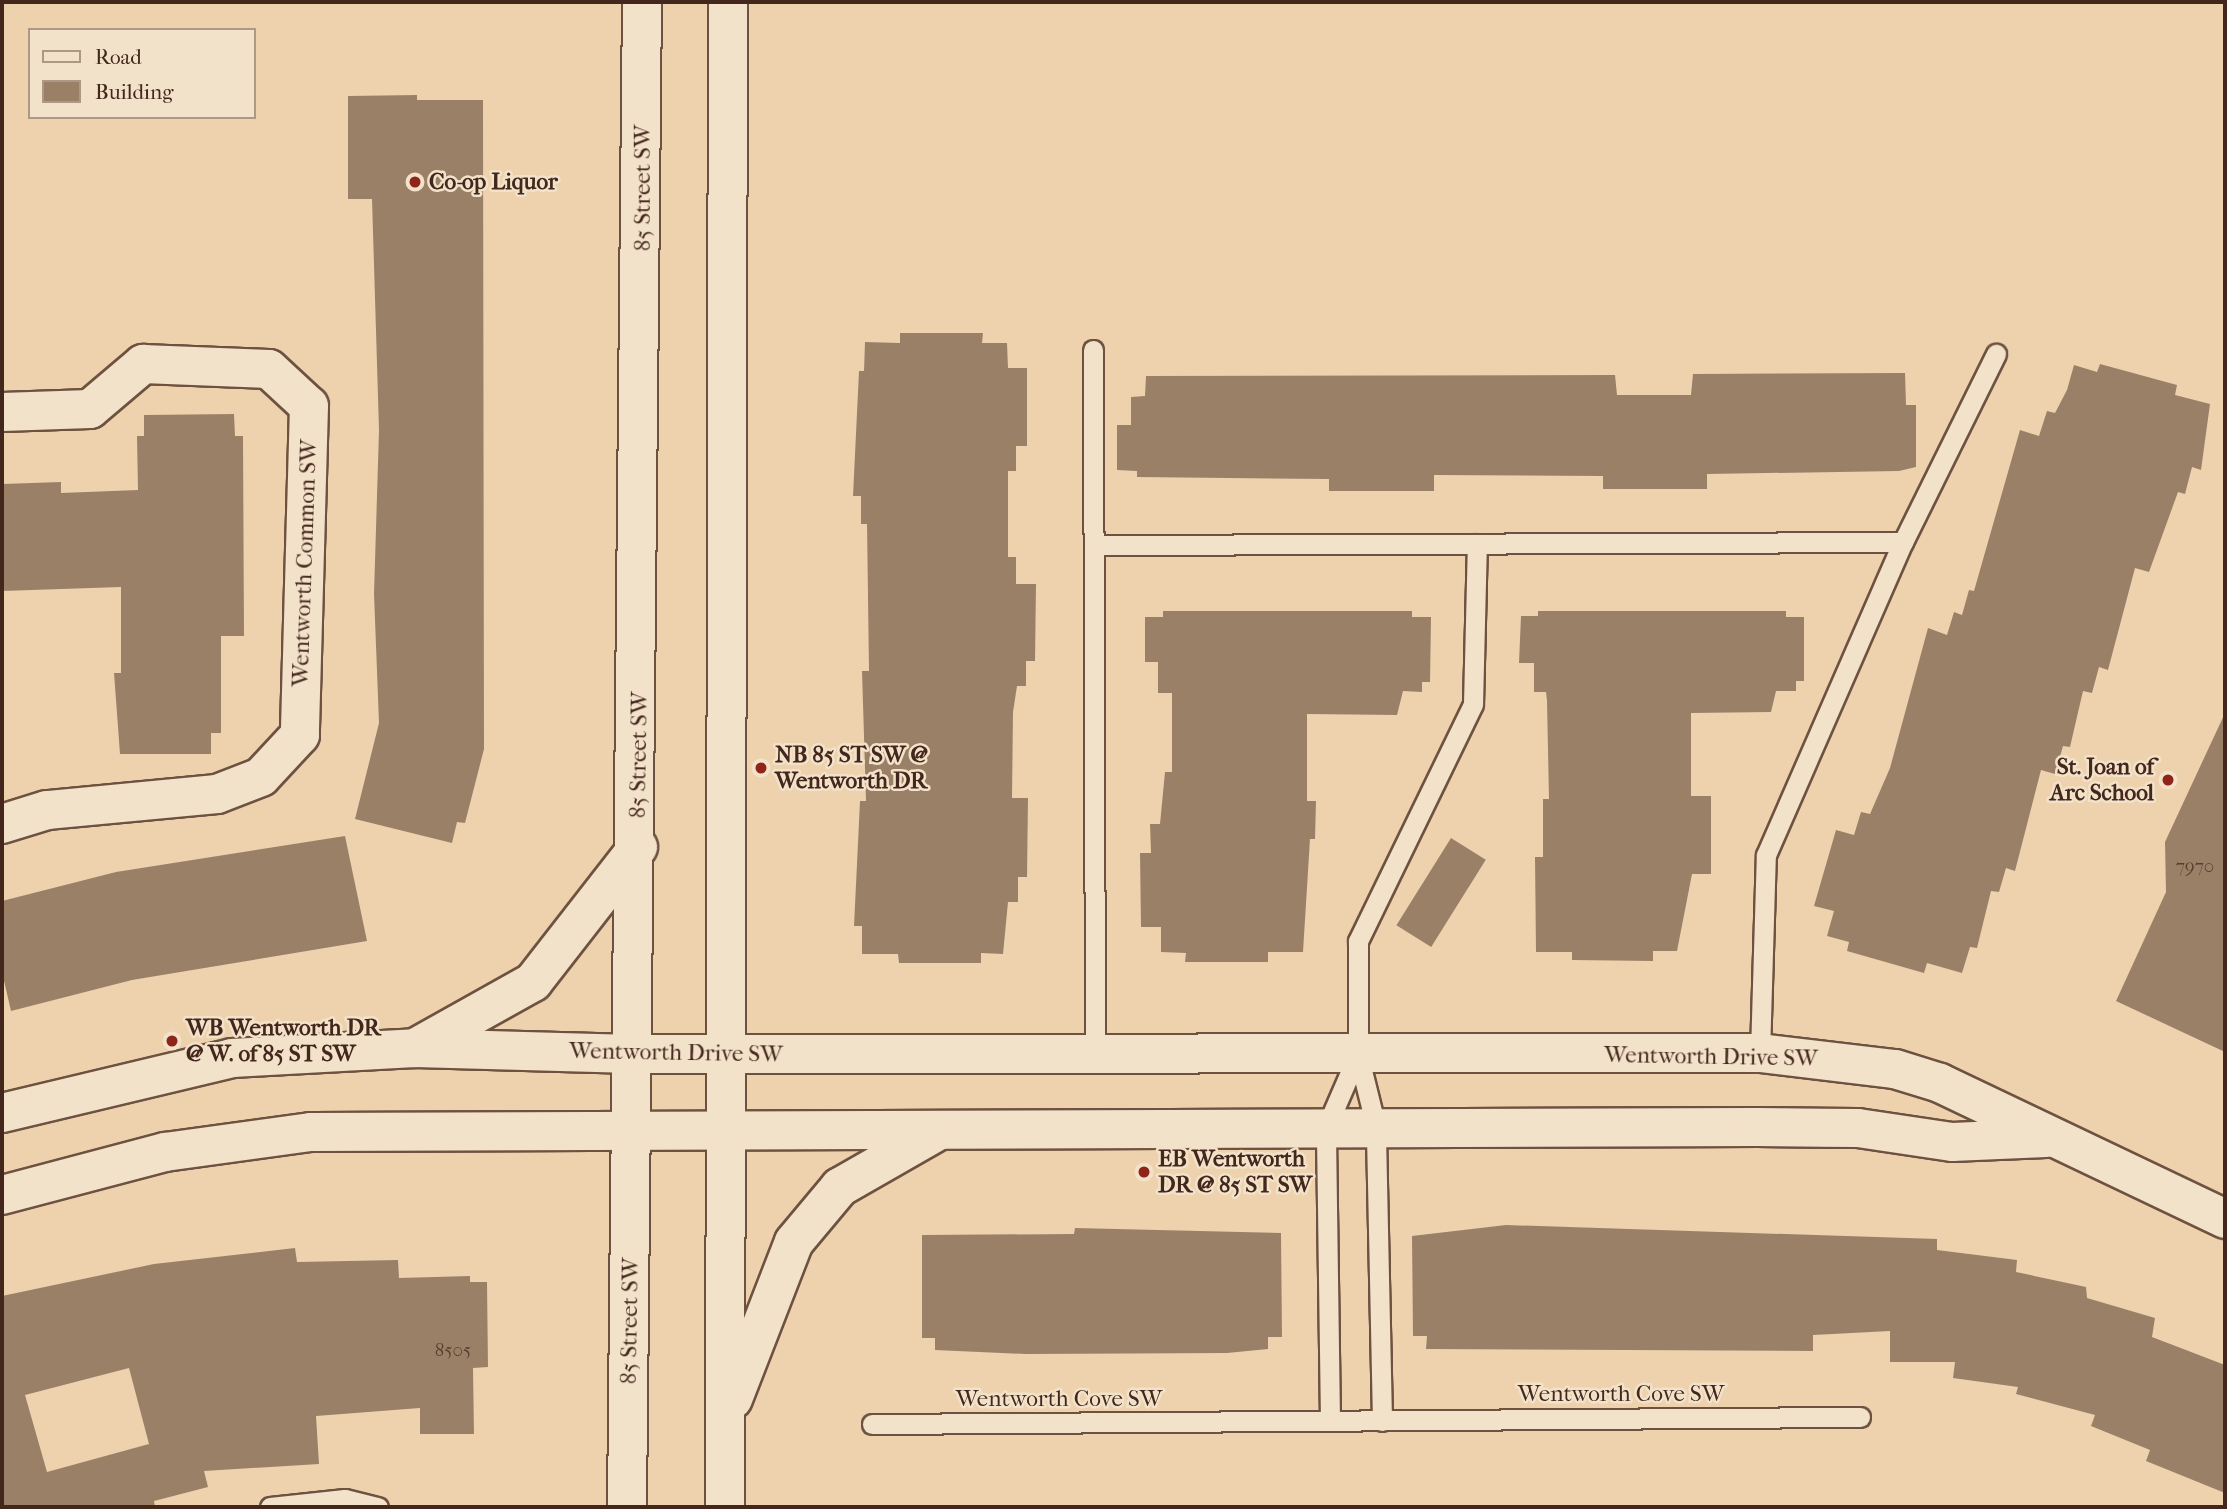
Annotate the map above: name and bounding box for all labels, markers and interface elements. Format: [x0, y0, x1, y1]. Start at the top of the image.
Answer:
legend [28, 28, 256, 119]
text: Road [95, 45, 142, 69]
text: Building [95, 80, 173, 104]
street label: 85 Street SW [629, 125, 657, 251]
place label: Co-op Liquor [429, 168, 558, 196]
marker: Co-op Liquor [407, 174, 423, 190]
street label: Wentworth Common SW [287, 439, 323, 687]
street label: 85 Street SW [624, 692, 654, 818]
place label: NB 85 ST SW @ Wentworth DR [775, 741, 928, 795]
place label: St. Joan of Arc School [2050, 753, 2154, 807]
marker: NB 85 ST SW @ Wentworth DR [753, 760, 769, 776]
marker: St. Joan of Arc School [2160, 772, 2176, 788]
house number: 7970 [2176, 856, 2214, 878]
place label: WB Wentworth DR @ W. of 85 ST SW [186, 1014, 380, 1068]
marker: WB Wentworth DR @ W. of 85 ST SW [164, 1033, 180, 1049]
street label: Wentworth Drive SW [569, 1037, 783, 1069]
street label: Wentworth Drive SW [1604, 1041, 1818, 1073]
place label: EB Wentworth DR @ 85 ST SW [1158, 1145, 1312, 1199]
marker: EB Wentworth DR @ 85 ST SW [1136, 1164, 1152, 1180]
street label: 85 Street SW [615, 1258, 645, 1384]
house number: 8505 [435, 1340, 471, 1362]
street label: Wentworth Cove SW [1518, 1380, 1724, 1408]
street label: Wentworth Cove SW [956, 1385, 1162, 1413]

